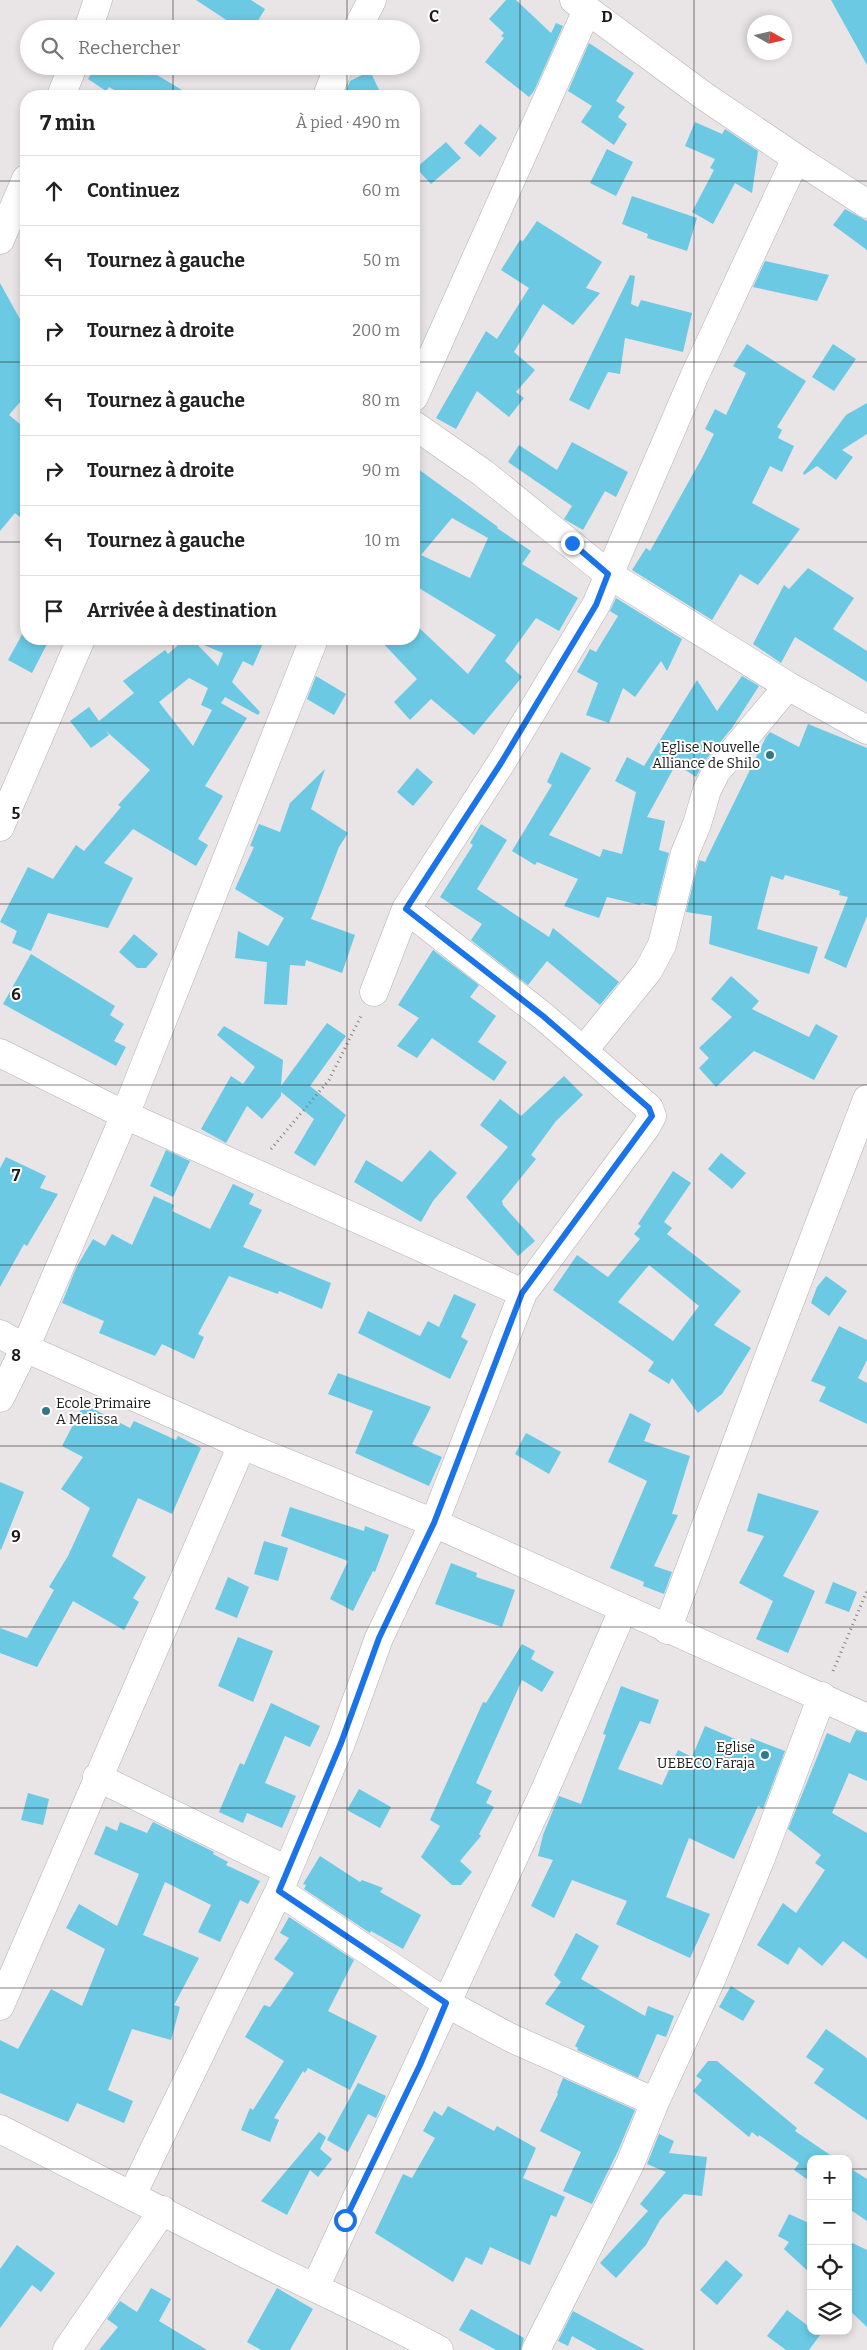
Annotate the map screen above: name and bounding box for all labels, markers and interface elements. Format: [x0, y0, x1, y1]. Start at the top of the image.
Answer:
text: C [429, 7, 439, 26]
text: D [601, 7, 613, 26]
north arrow [747, 15, 792, 60]
search box [20, 20, 420, 75]
icon: search [38, 34, 66, 62]
text: Rechercher [78, 36, 180, 59]
text: 7 min [40, 110, 95, 136]
text: À pied · 490 m [296, 113, 400, 132]
icon: ahead [40, 177, 68, 205]
text: Continuez [87, 179, 180, 202]
text: 60 m [362, 181, 400, 200]
icon: left [40, 247, 68, 275]
text: Tournez à gauche [87, 249, 245, 272]
text: 50 m [363, 251, 400, 270]
icon: right [40, 317, 68, 345]
text: Tournez à droite [87, 319, 234, 342]
text: 200 m [352, 321, 400, 340]
icon: left [40, 387, 68, 415]
text: Tournez à gauche [87, 389, 245, 412]
text: 80 m [362, 391, 400, 410]
icon: right [40, 457, 68, 485]
text: Tournez à droite [87, 459, 234, 482]
text: 90 m [362, 461, 400, 480]
icon: left [40, 527, 68, 555]
text: Tournez à gauche [87, 529, 245, 552]
text: 10 m [365, 531, 400, 550]
route end [561, 532, 584, 555]
icon: arrive [40, 597, 68, 625]
text: Arrivée à destination [87, 599, 277, 622]
place label: Eglise Nouvelle Alliance de Shilo [652, 739, 760, 772]
marker: Eglise Nouvelle Alliance de Shilo [764, 749, 776, 761]
text: 5 [12, 804, 21, 823]
text: 6 [11, 985, 21, 1004]
text: 7 [12, 1166, 21, 1185]
text: 8 [11, 1346, 21, 1365]
place label: Ecole Primaire A Melissa [56, 1395, 151, 1428]
marker: Ecole Primaire A Melissa [40, 1405, 52, 1417]
text: 9 [11, 1527, 21, 1546]
place label: Eglise UEBECO Faraja [657, 1739, 755, 1772]
marker: Eglise UEBECO Faraja [759, 1749, 771, 1761]
map controls [807, 2155, 852, 2335]
button: + [807, 2155, 852, 2200]
button: − [807, 2200, 852, 2245]
route start [334, 2209, 357, 2232]
button: locate [807, 2245, 852, 2290]
button: layers [807, 2290, 852, 2335]

